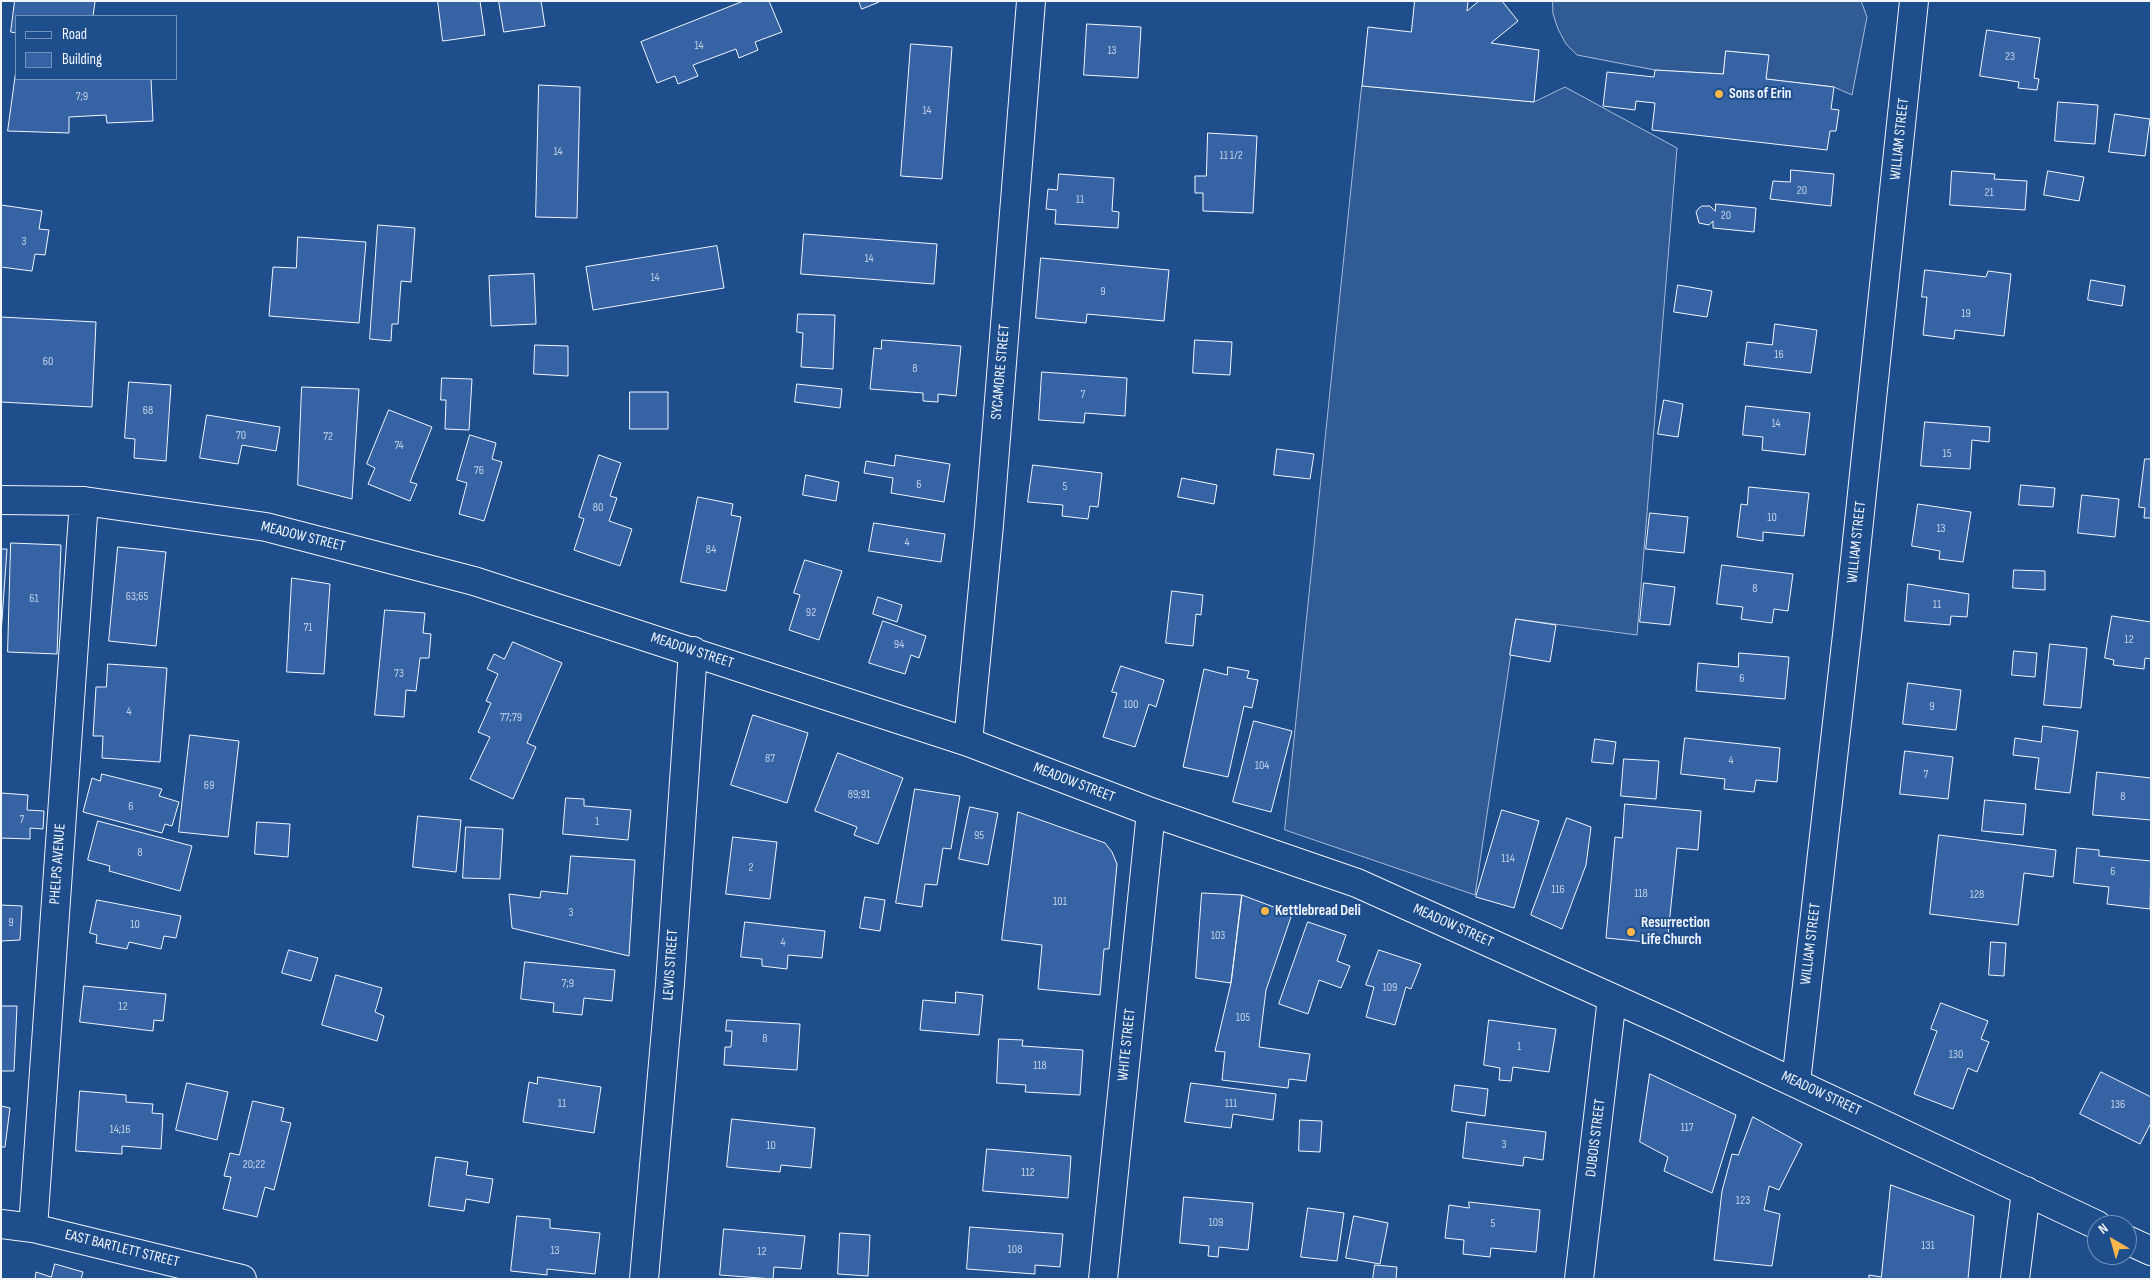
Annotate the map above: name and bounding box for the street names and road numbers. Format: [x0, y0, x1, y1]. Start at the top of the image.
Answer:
street label: WILLIAM STREET [1887, 97, 1913, 181]
street label: SYCAMORE STREET [988, 324, 1014, 420]
street label: WILLIAM STREET [1844, 500, 1870, 584]
street label: MEADOW STREET [259, 518, 347, 556]
street label: MEADOW STREET [648, 629, 736, 673]
street label: MEADOW STREET [1031, 759, 1117, 807]
street label: PHELPS AVENUE [46, 823, 70, 905]
street label: MEADOW STREET [1410, 900, 1496, 952]
street label: WILLIAM STREET [1797, 902, 1825, 986]
street label: LEWIS STREET [660, 929, 682, 1001]
street label: WHITE STREET [1114, 1008, 1140, 1082]
street label: MEADOW STREET [1778, 1068, 1864, 1120]
street label: DUBOIS STREET [1582, 1098, 1610, 1178]
street label: EAST BARTLETT STREET [63, 1226, 181, 1272]

